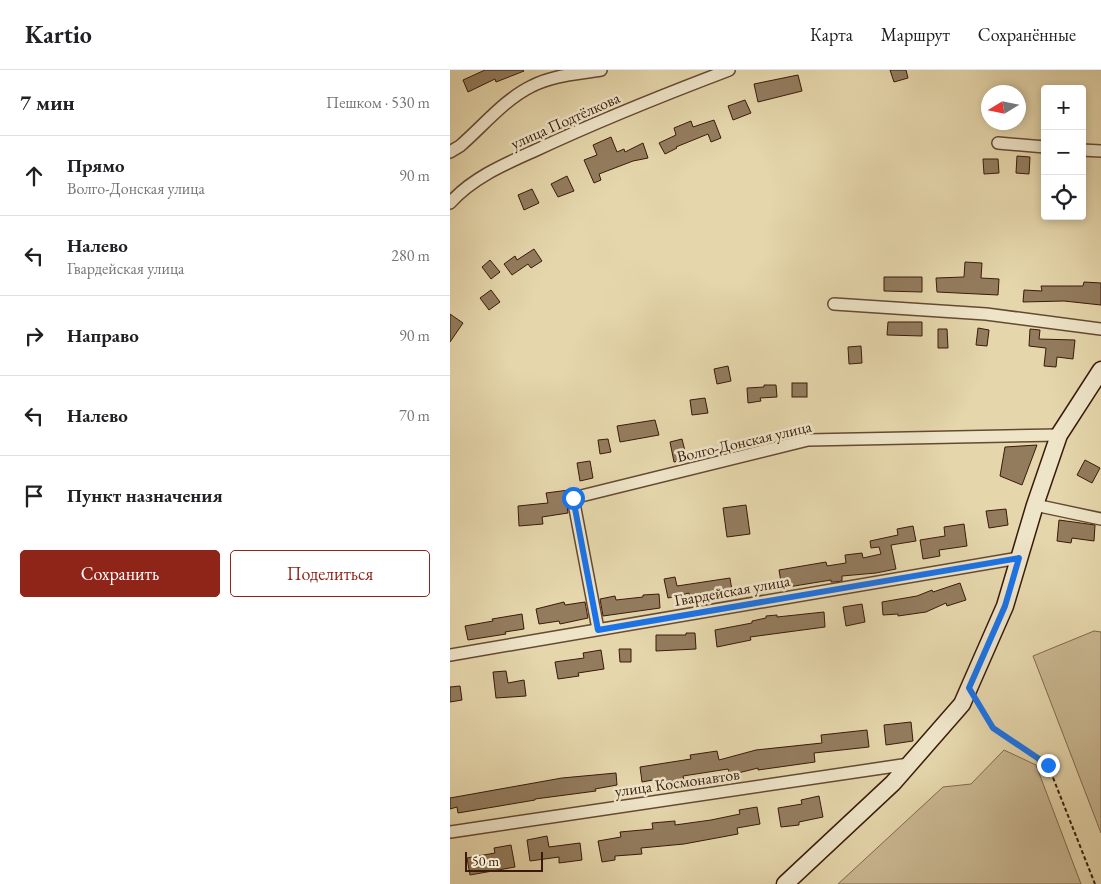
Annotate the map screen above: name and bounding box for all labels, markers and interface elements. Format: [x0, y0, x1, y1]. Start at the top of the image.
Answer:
text: Kartio [25, 19, 92, 50]
text: Карта [810, 23, 853, 46]
text: Маршрут [881, 23, 950, 46]
text: Сохранённые [978, 23, 1076, 46]
north arrow [981, 85, 1026, 130]
map controls [1041, 85, 1086, 220]
button: + [1041, 85, 1086, 130]
street label: улица Подтёлкова [507, 87, 624, 154]
text: 7 мин [20, 89, 75, 116]
text: Пешком · 530 m [326, 92, 430, 113]
button: − [1041, 130, 1086, 175]
text: Прямо [67, 153, 125, 178]
icon: ahead [20, 162, 48, 190]
text: 90 m [399, 165, 430, 186]
button: locate [1041, 175, 1086, 220]
text: Волго-Донская улица [67, 178, 205, 199]
text: Налево [67, 233, 128, 258]
icon: left [20, 242, 48, 270]
text: 280 m [391, 245, 430, 266]
text: Гвардейская улица [67, 258, 185, 279]
icon: right [20, 322, 48, 350]
text: Направо [67, 323, 139, 348]
text: 90 m [399, 325, 430, 346]
icon: left [20, 402, 48, 430]
text: Налево [67, 403, 128, 428]
text: 70 m [399, 405, 430, 426]
street label: Волго-Донская улица [675, 416, 814, 467]
icon: arrive [20, 482, 48, 510]
text: Пункт назначения [67, 483, 223, 508]
route start [562, 487, 585, 510]
button: Сохранить [20, 550, 220, 597]
button: Поделиться [230, 550, 430, 597]
street label: Гвардейская улица [672, 570, 792, 611]
route end [1037, 754, 1060, 777]
street label: улица Космонавтов [613, 763, 741, 802]
scale bar [465, 849, 542, 872]
text: 50 m [472, 852, 499, 870]

